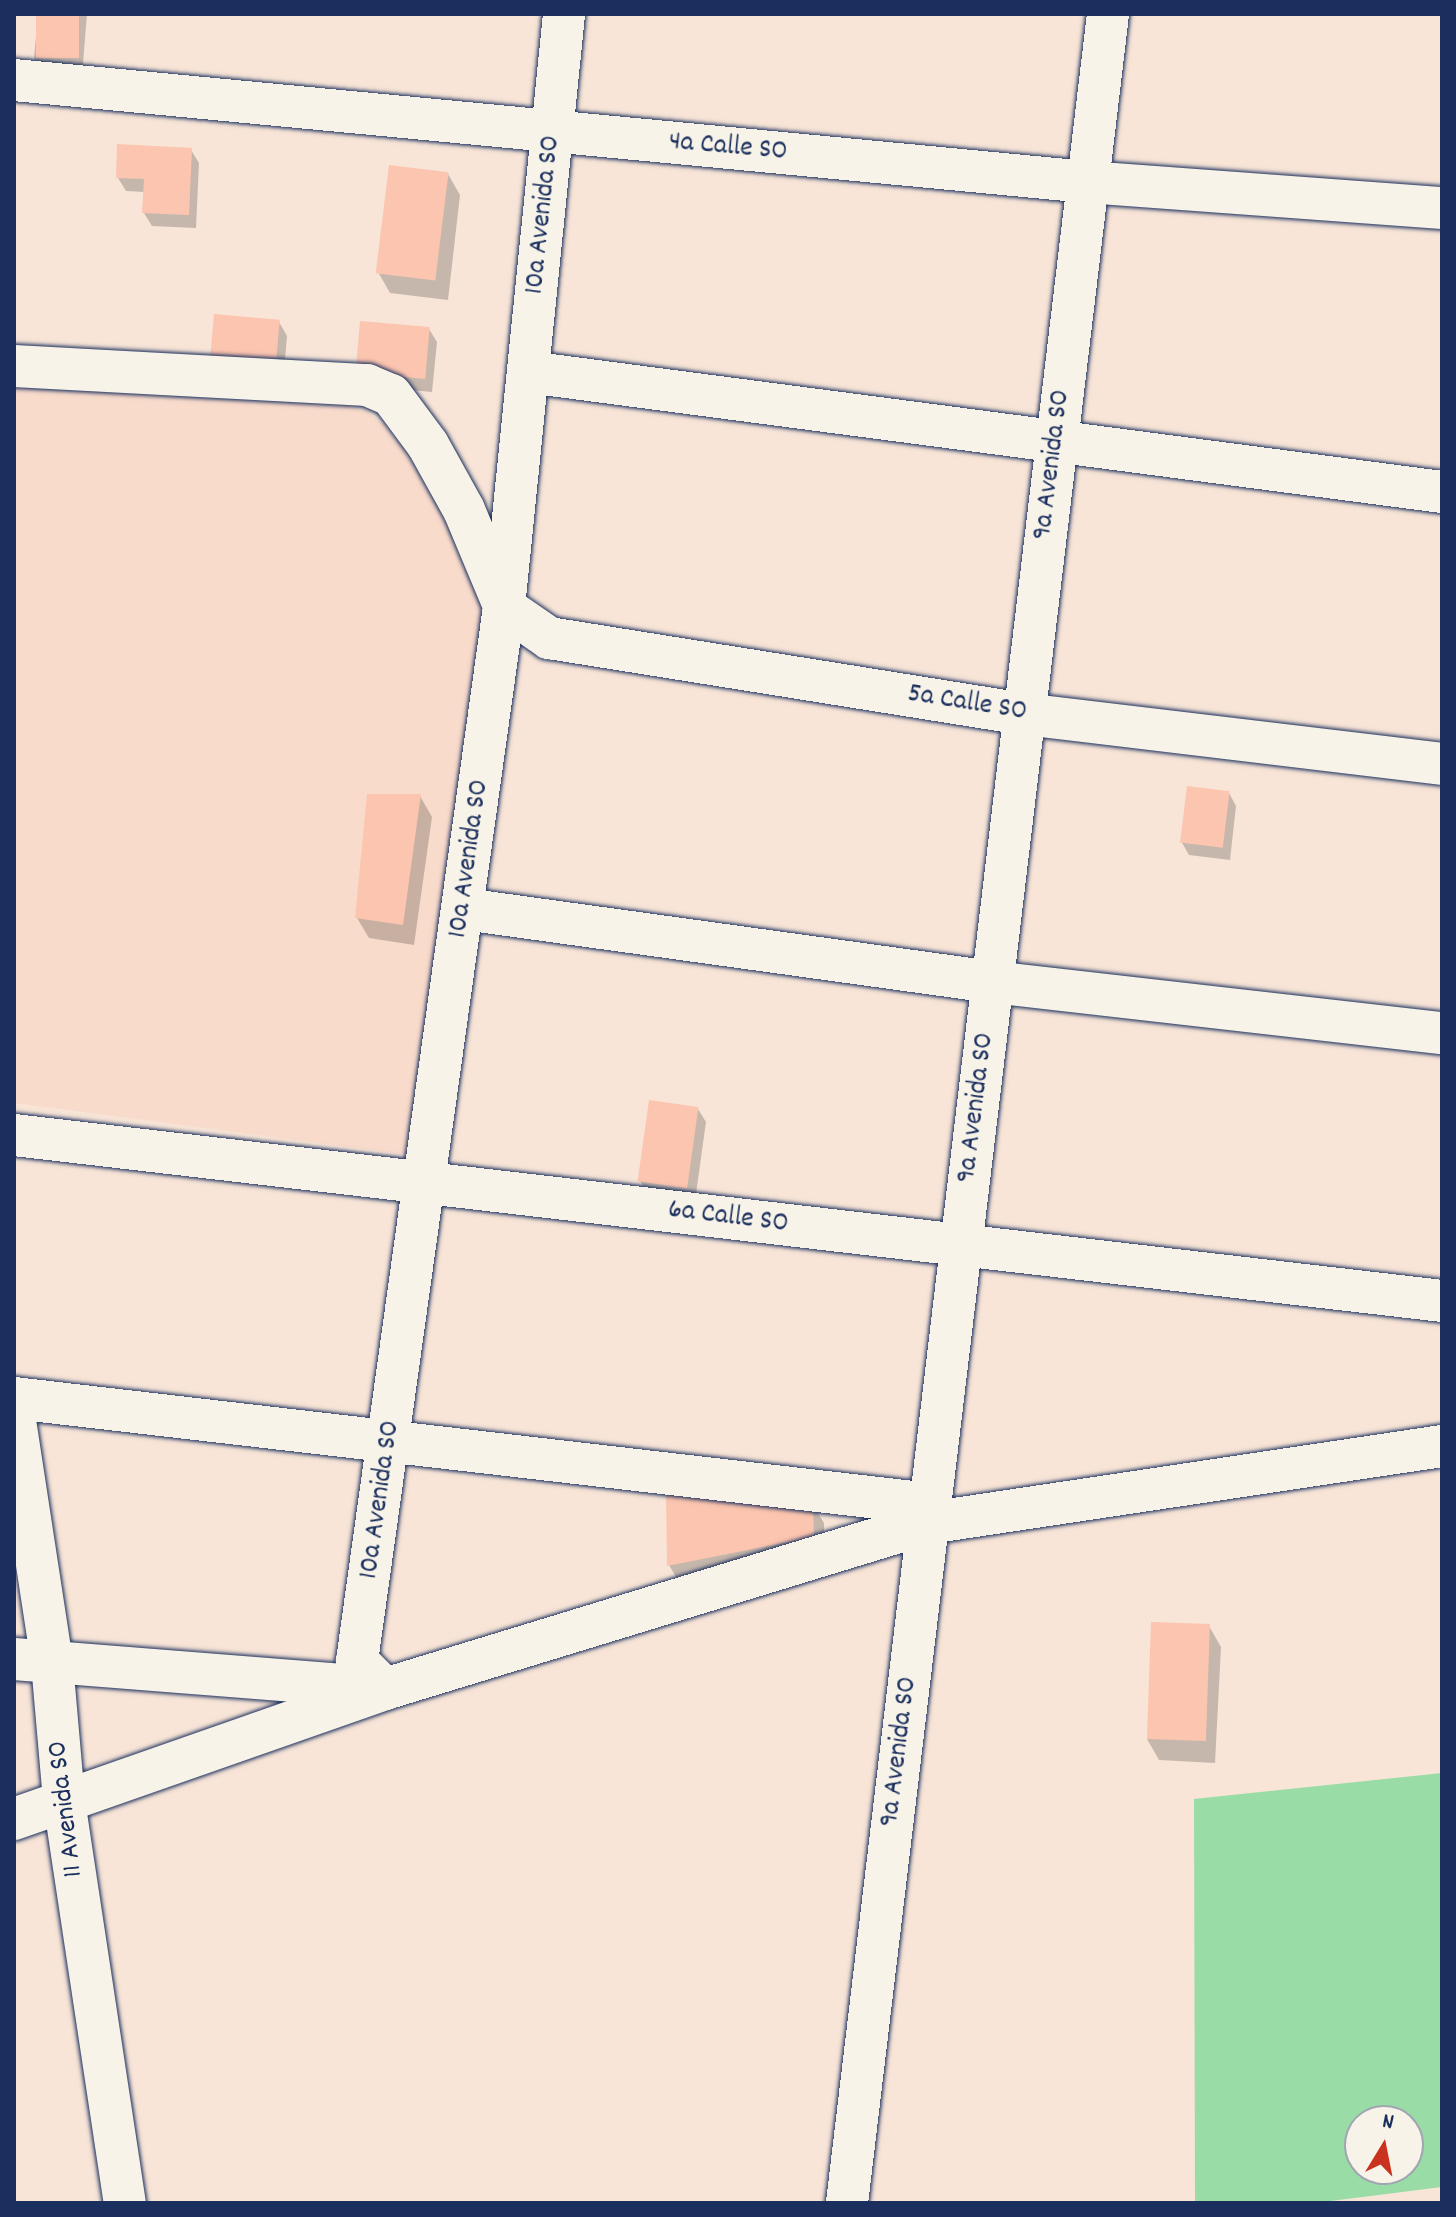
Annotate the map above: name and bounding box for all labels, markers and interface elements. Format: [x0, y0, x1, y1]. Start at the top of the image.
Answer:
street label: 4a Calle SO [667, 126, 789, 170]
street label: 10a Avenida SO [519, 134, 569, 296]
street label: 9a Avenida SO [1027, 388, 1079, 542]
street label: 5a Calle SO [905, 678, 1029, 730]
street label: 10a Avenida SO [442, 778, 498, 940]
street label: 9a Avenida SO [951, 1031, 1003, 1185]
street label: 6a Calle SO [666, 1194, 790, 1242]
street label: 10a Avenida SO [353, 1419, 409, 1581]
street label: 9a Avenida SO [874, 1675, 926, 1829]
street label: 11 Avenida SO [42, 1739, 92, 1879]
north arrow [1344, 2105, 1424, 2185]
text: N [1380, 2107, 1396, 2139]

